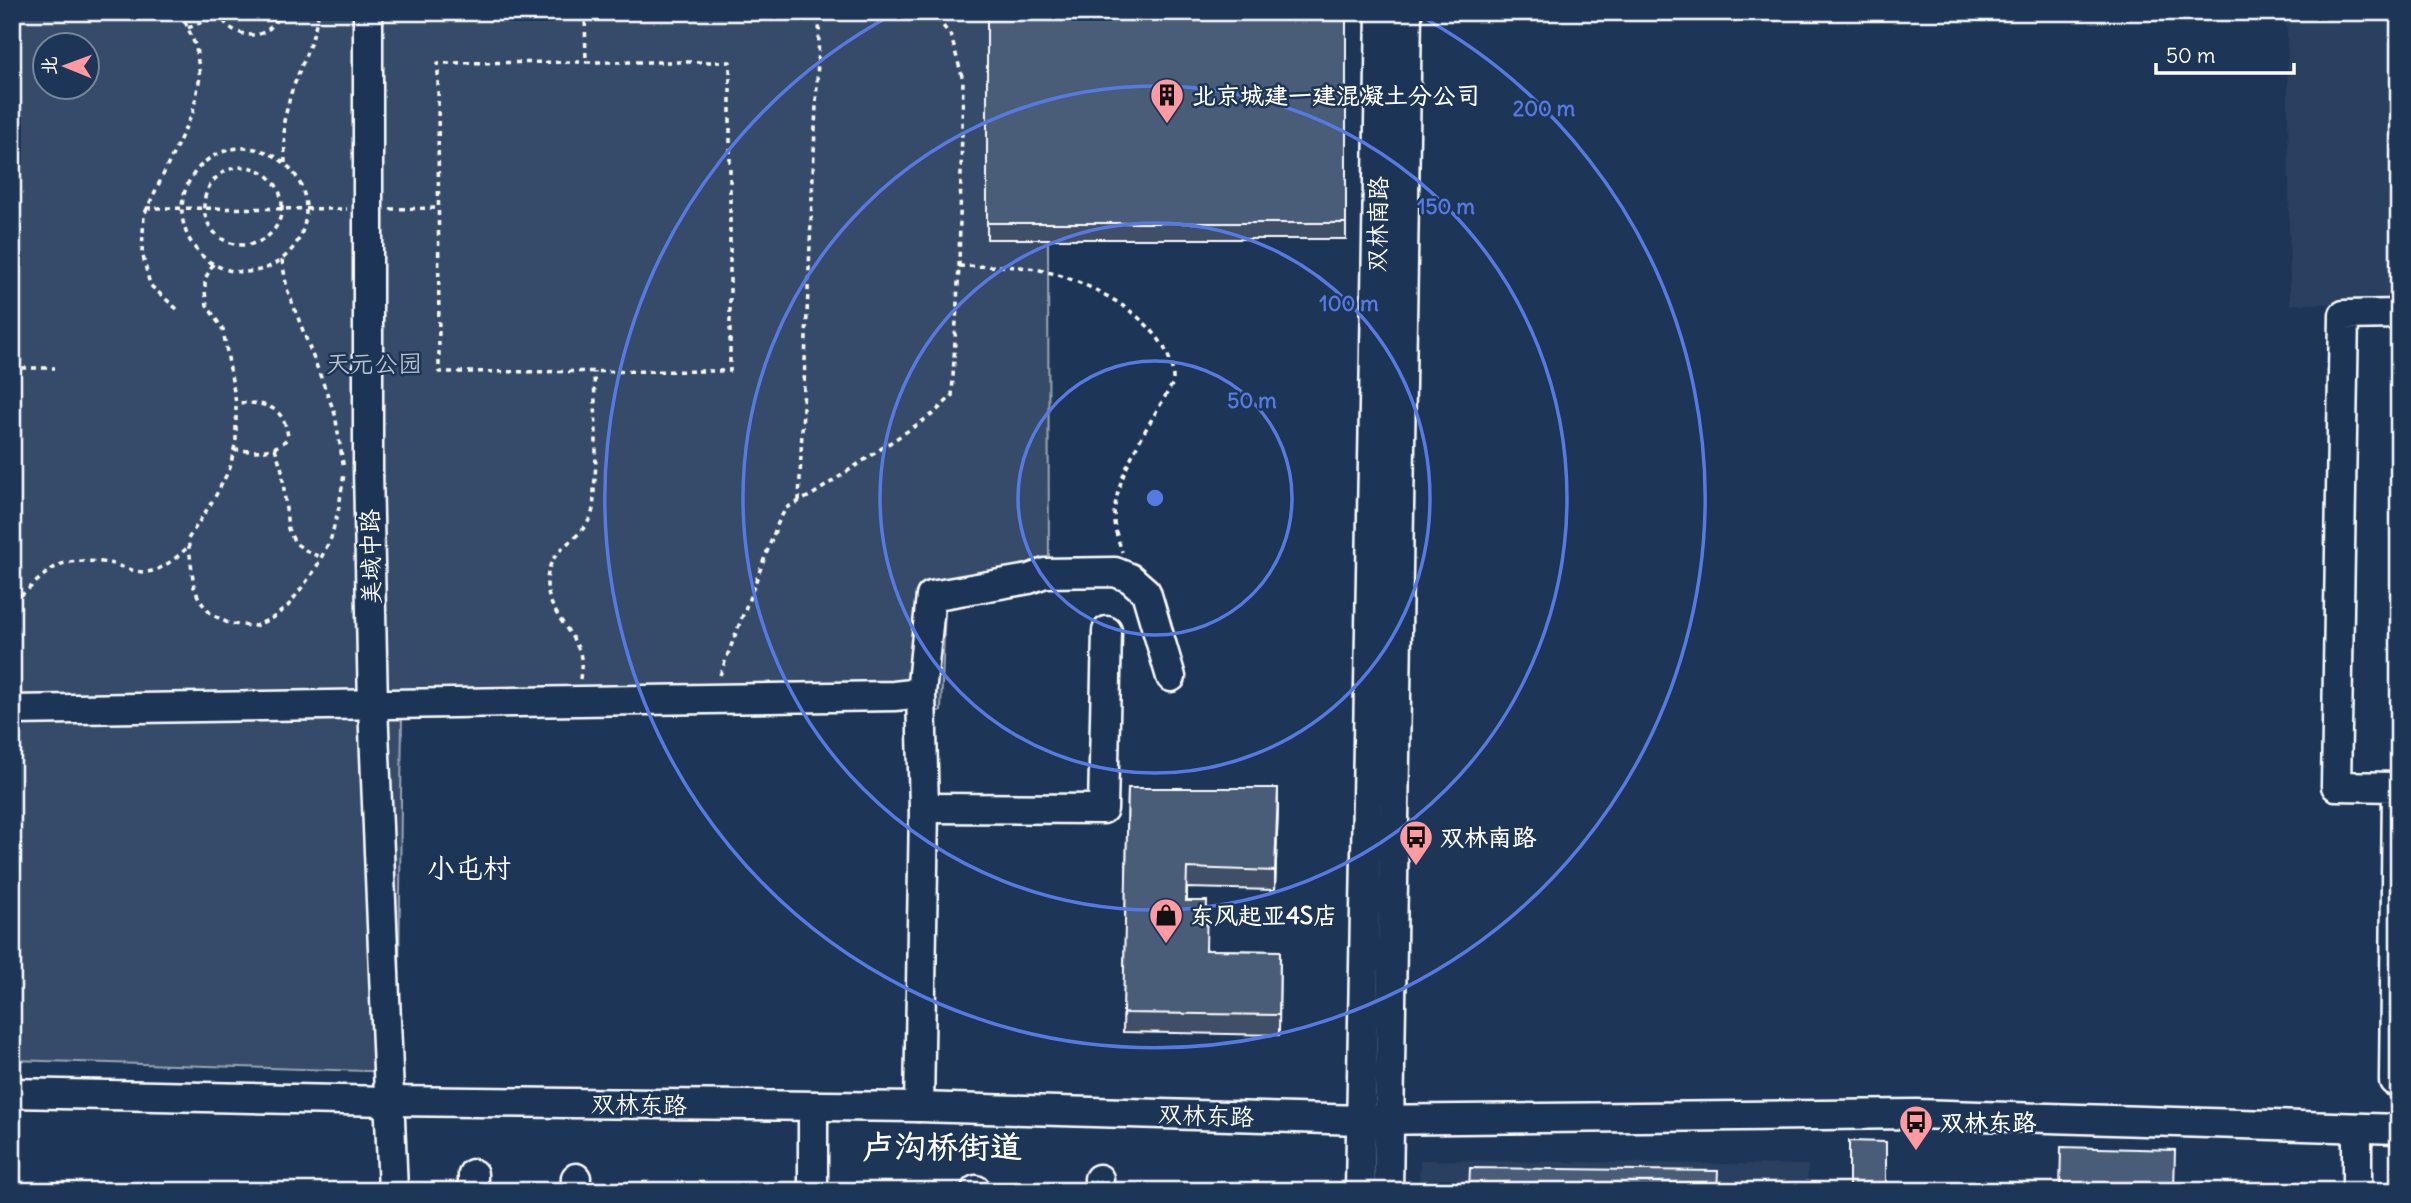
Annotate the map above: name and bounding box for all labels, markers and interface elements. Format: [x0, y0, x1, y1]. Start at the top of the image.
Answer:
north arrow [32, 32, 102, 102]
scale bar [2156, 32, 2294, 76]
text: 50 m [2166, 42, 2215, 69]
text: 北 [37, 56, 61, 75]
building icon: 北京城建一建混凝土分公司 [1148, 76, 1186, 125]
place label: 北京城建一建混凝土分公司 [1192, 80, 1480, 110]
text: 200 m [1513, 95, 1576, 122]
street label: 双林南路 [1361, 176, 1393, 272]
text: 150 m [1417, 193, 1475, 220]
text: 100 m [1319, 290, 1379, 317]
park label: 天元公园 [326, 348, 422, 378]
text: 50 m [1227, 387, 1277, 414]
centre of rings [1143, 486, 1167, 510]
street label: 美域中路 [354, 509, 386, 605]
bus stop icon: 双林南路 [1397, 818, 1435, 867]
place label: 双林南路 [1440, 822, 1537, 852]
district label: 小屯村 [427, 850, 511, 886]
shop icon: 东风起亚4S店 [1147, 896, 1185, 945]
place label: 东风起亚4S店 [1190, 900, 1337, 930]
street label: 双林东路 [591, 1088, 687, 1120]
street label: 双林东路 [1158, 1098, 1254, 1132]
bus stop icon: 双林东路 [1897, 1103, 1935, 1152]
place label: 双林东路 [1940, 1107, 2037, 1137]
district label: 卢沟桥街道 [862, 1126, 1022, 1167]

